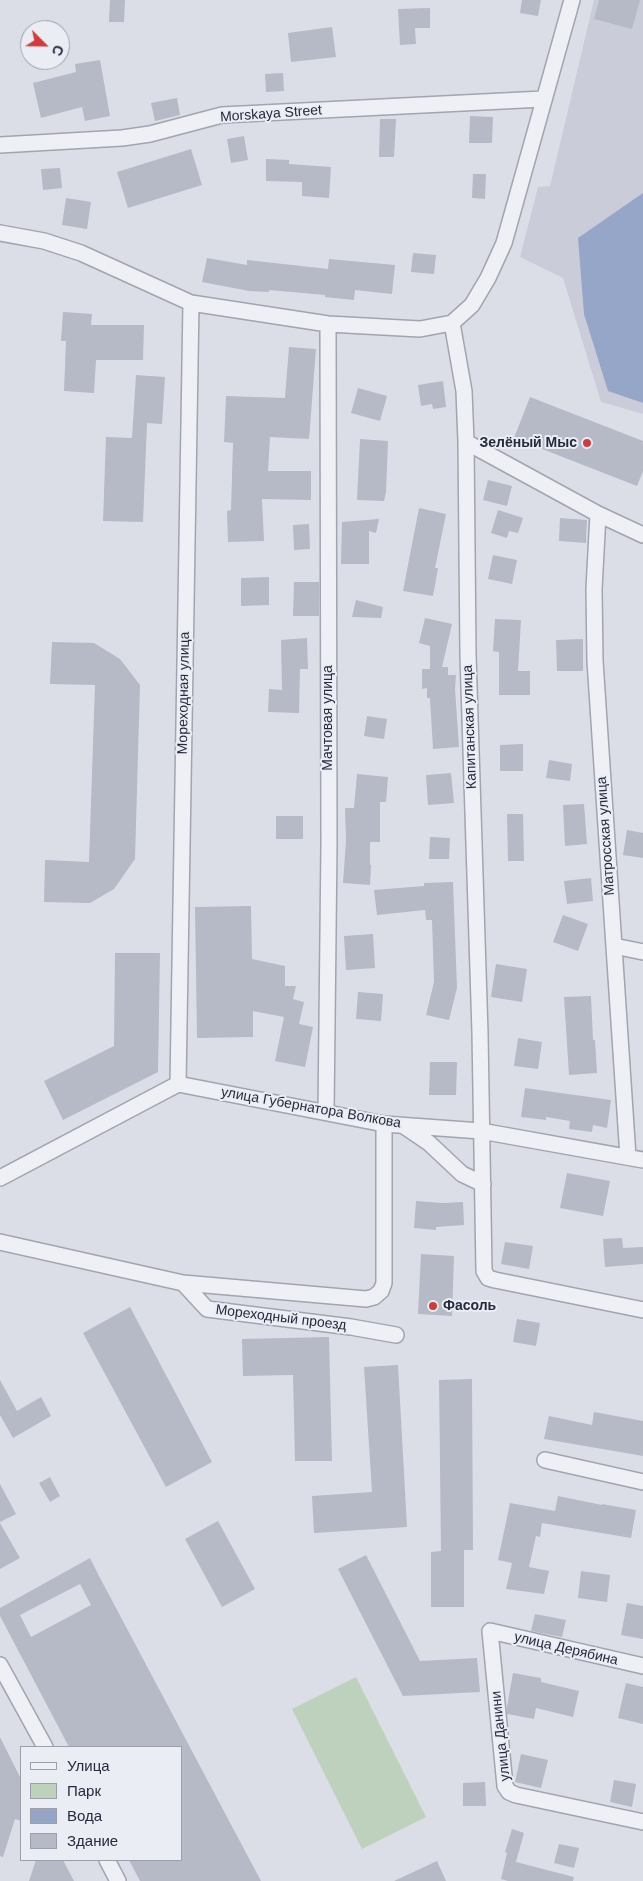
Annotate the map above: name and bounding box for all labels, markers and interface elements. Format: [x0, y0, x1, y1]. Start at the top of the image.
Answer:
north arrow [20, 20, 70, 70]
text: С [49, 43, 67, 58]
street label: Morskaya Street [220, 102, 322, 126]
place label: Зелёный Мыс [479, 435, 577, 451]
marker: Зелёный Мыс [581, 437, 593, 449]
street label: Мореходная улица [175, 631, 193, 755]
street label: Мачтовая улица [320, 665, 336, 771]
street label: Капитанская улица [459, 665, 481, 789]
street label: Матросская улица [593, 776, 619, 896]
street label: улица Губернатора Волкова [220, 1084, 402, 1132]
place label: Фасоль [443, 1298, 496, 1314]
marker: Фасоль [427, 1300, 439, 1312]
street label: Мореходный проезд [215, 1302, 347, 1334]
street label: улица Дерябина [512, 1629, 620, 1669]
street label: улица Данини [488, 1690, 514, 1782]
legend [20, 1746, 182, 1861]
text: Улица [67, 1757, 110, 1774]
text: Парк [67, 1782, 101, 1799]
text: Вода [67, 1807, 102, 1824]
text: Здание [67, 1832, 118, 1849]

